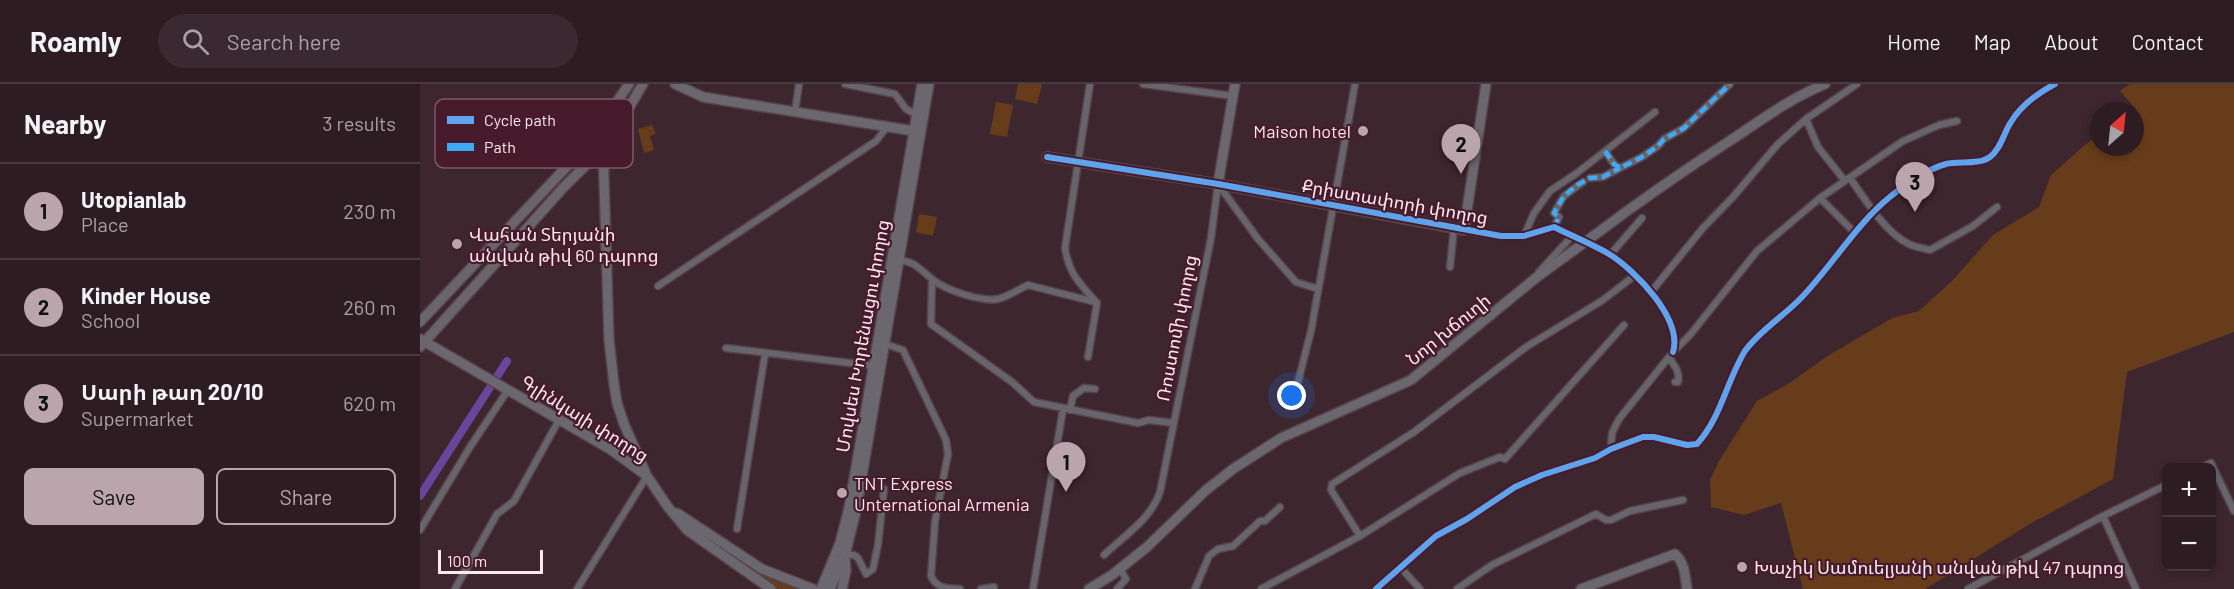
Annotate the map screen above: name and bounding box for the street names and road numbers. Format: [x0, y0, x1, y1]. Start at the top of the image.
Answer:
street label: Քրիստափորի փողոց [1300, 174, 1490, 228]
street label: Մովսես Խորենացու փողոց [831, 218, 893, 454]
street label: Ռոստոմի փողոց [1151, 253, 1201, 403]
street label: Նոր խճուղի [1402, 288, 1494, 370]
street label: Գլինկայի փողոց [517, 370, 653, 466]

